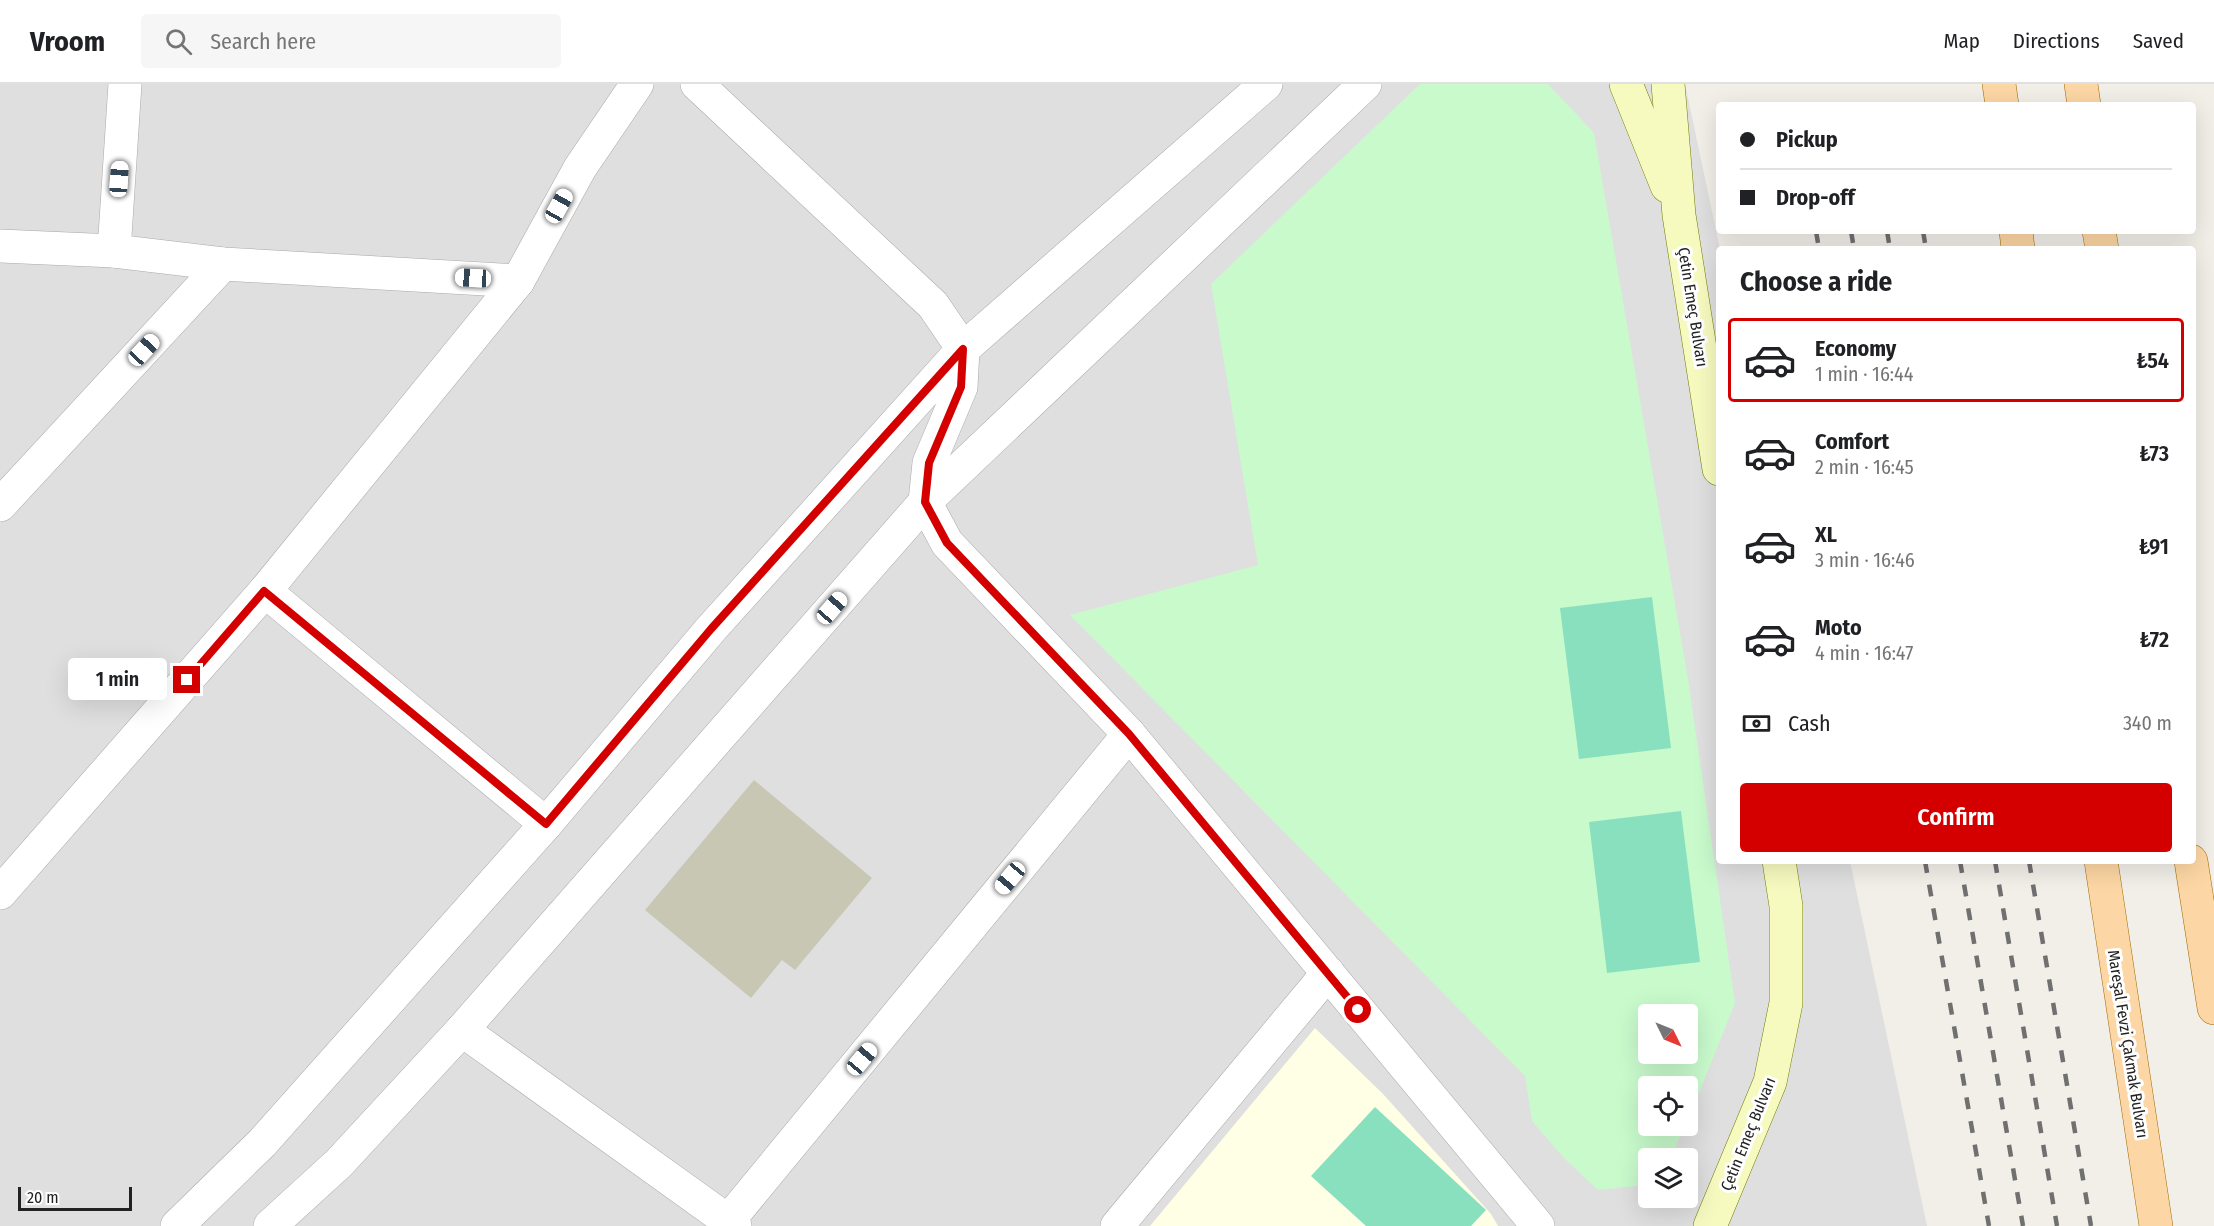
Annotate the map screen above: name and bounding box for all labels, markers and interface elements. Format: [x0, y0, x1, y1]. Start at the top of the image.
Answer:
search box [141, 14, 561, 68]
text: Vroom [30, 25, 105, 58]
icon: search [162, 25, 195, 58]
text: Search here [210, 28, 316, 55]
text: Map [1943, 28, 1980, 54]
text: Directions [2013, 28, 2100, 54]
text: Saved [2133, 28, 2184, 54]
text: Pickup [1776, 126, 1838, 153]
car [109, 160, 129, 198]
text: Drop-off [1776, 184, 1855, 211]
car [542, 186, 576, 226]
street label: Çetin Emeç Bulvarı [1673, 246, 1712, 368]
text: Choose a ride [1740, 266, 1892, 298]
car [455, 268, 491, 288]
car [125, 331, 163, 369]
icon: car [1743, 333, 1797, 387]
text: Economy [1815, 335, 1896, 362]
text: ₺54 [2136, 347, 2169, 374]
text: 1 min · 16:44 [1815, 362, 1913, 386]
icon: car [1743, 426, 1797, 480]
text: Comfort [1815, 428, 1889, 455]
text: ₺73 [2139, 440, 2169, 467]
text: 2 min · 16:45 [1815, 455, 1914, 479]
icon: car [1743, 519, 1797, 573]
text: XL [1815, 521, 1837, 548]
text: ₺91 [2139, 533, 2169, 560]
text: 3 min · 16:46 [1815, 548, 1915, 572]
car [813, 589, 851, 627]
icon: car [1743, 612, 1797, 666]
text: Moto [1815, 614, 1862, 641]
text: ₺72 [2139, 626, 2169, 653]
text: 4 min · 16:47 [1815, 641, 1913, 665]
callout: 1 min [67, 659, 166, 701]
route end [173, 666, 200, 693]
text: 1 min [96, 667, 139, 691]
icon: cash [1740, 707, 1773, 740]
text: Cash [1788, 710, 1831, 737]
text: 340 m [2123, 711, 2172, 735]
button: Confirm [1740, 783, 2172, 852]
car [992, 858, 1028, 898]
street label: Mareşal Fevzi Çakmak Bulvarı [2103, 949, 2152, 1140]
route start [1344, 996, 1371, 1023]
north arrow [1638, 1004, 1698, 1064]
map controls [1638, 1004, 1698, 1208]
car [844, 1039, 880, 1079]
street label: Çetin Emeç Bulvarı [1717, 1074, 1780, 1194]
button: locate [1638, 1076, 1698, 1136]
button: layers [1638, 1148, 1698, 1208]
scale bar [18, 1184, 132, 1212]
text: 20 m [27, 1188, 58, 1207]

